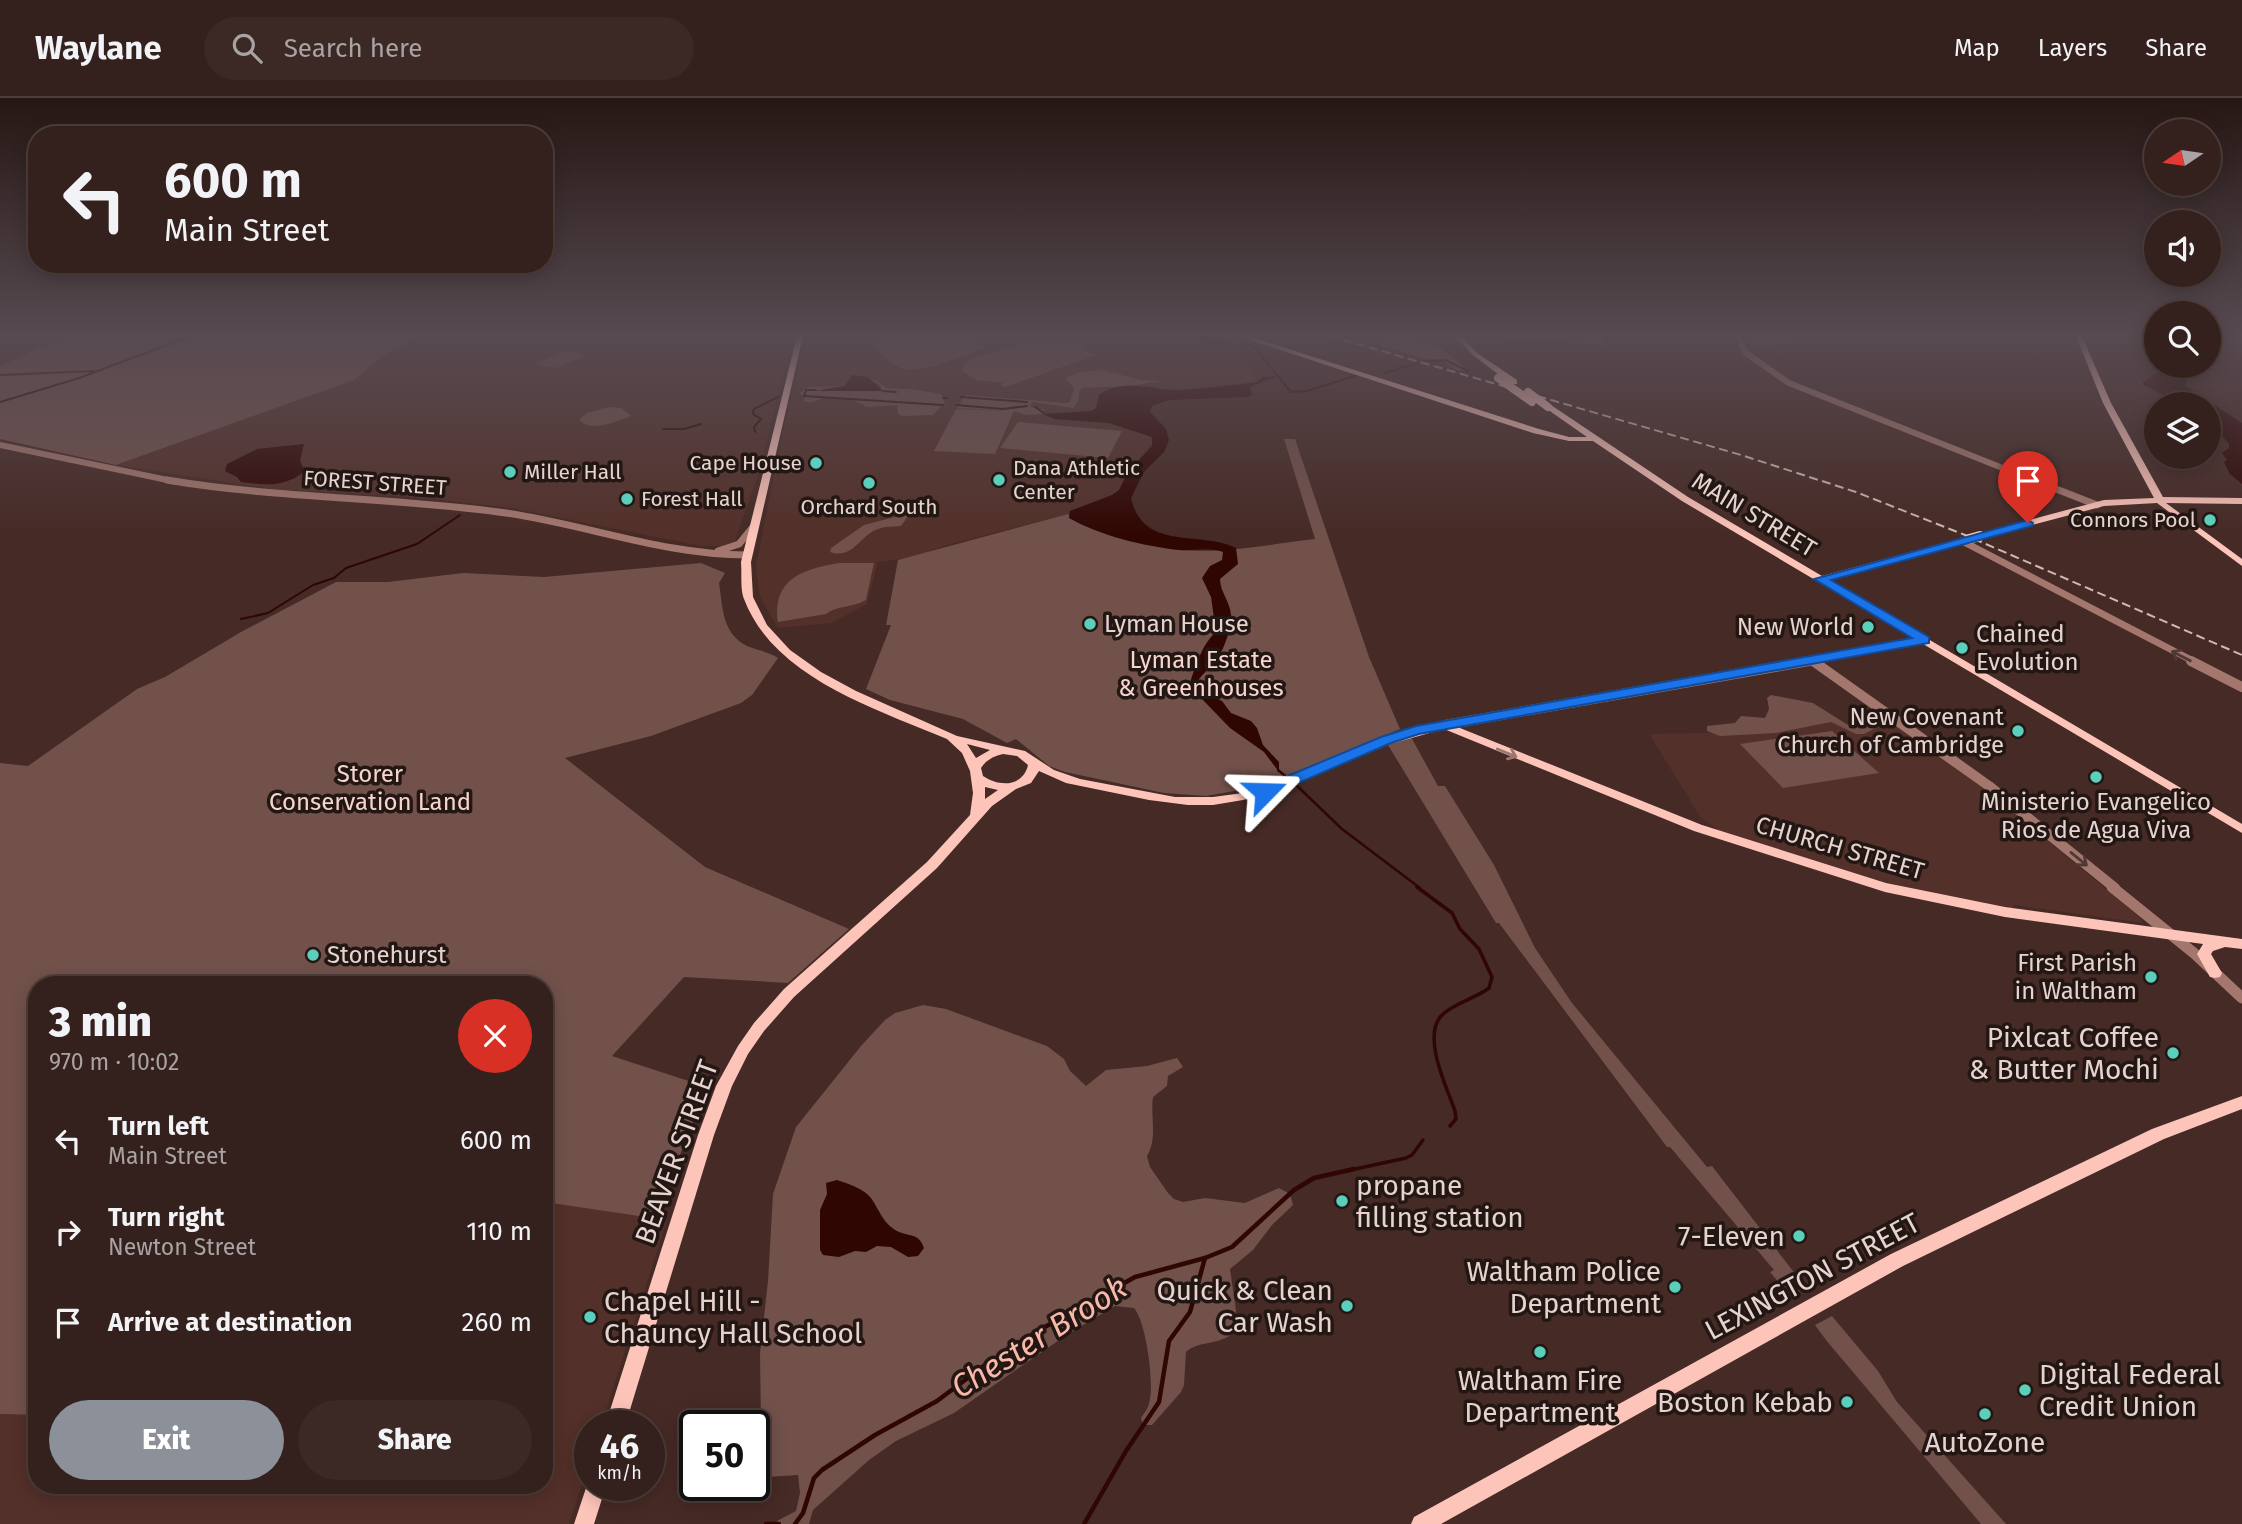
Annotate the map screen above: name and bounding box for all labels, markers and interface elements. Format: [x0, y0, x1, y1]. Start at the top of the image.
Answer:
search box [204, 17, 694, 80]
text: Waylane [35, 28, 162, 68]
icon: search [228, 29, 266, 67]
text: Search here [284, 33, 423, 64]
text: Map [1954, 34, 2000, 62]
text: Layers [2038, 34, 2107, 62]
text: Share [2145, 34, 2207, 62]
north arrow [2144, 119, 2221, 196]
map controls [2144, 119, 2221, 469]
text: 600 m [164, 151, 302, 210]
icon: left [49, 154, 140, 245]
button: sound [2144, 210, 2221, 287]
text: Main Street [164, 211, 329, 249]
button: search [2144, 301, 2221, 378]
button: layers [2144, 392, 2221, 469]
place label: Cape House [690, 450, 802, 476]
pin [1998, 451, 2058, 523]
marker: Cape House [808, 455, 824, 471]
place label: Dana Athletic Center [1013, 455, 1140, 505]
place label: Miller Hall [524, 459, 621, 485]
icon: arrive [2009, 462, 2047, 500]
marker: Miller Hall [502, 464, 518, 480]
street label: FOREST STREET [303, 465, 448, 501]
street label: MAIN STREET [1687, 467, 1822, 563]
marker: Dana Athletic Center [991, 472, 1007, 488]
marker: Orchard South [861, 475, 877, 491]
place label: Forest Hall [641, 486, 743, 512]
marker: Forest Hall [619, 491, 635, 507]
place label: Orchard South [800, 494, 938, 520]
place label: Connors Pool [2070, 507, 2196, 533]
marker: Connors Pool [2202, 512, 2218, 528]
place label: Lyman House [1104, 610, 1249, 638]
place label: New World [1737, 613, 1854, 641]
marker: Lyman House [1082, 616, 1098, 632]
marker: New World [1860, 619, 1876, 635]
place label: Chained Evolution [1976, 620, 2079, 676]
marker: Chained Evolution [1954, 640, 1970, 656]
park label: Lyman Estate & Greenhouses [1118, 646, 1284, 702]
one-way arrow [2172, 648, 2192, 662]
place label: New Covenant Church of Cambridge [1777, 703, 2004, 759]
marker: New Covenant Church of Cambridge [2010, 723, 2026, 739]
one-way arrow [1496, 747, 1518, 760]
position arrow [1228, 755, 1302, 829]
park label: Storer Conservation Land [269, 760, 471, 816]
marker: Ministerio Evangelico Rios de Agua Viva [2088, 769, 2104, 785]
place label: Ministerio Evangelico Rios de Agua Viva [1981, 788, 2211, 844]
street label: CHURCH STREET [1753, 811, 1928, 886]
one-way arrow [2069, 851, 2087, 867]
place label: Stonehurst [327, 941, 447, 969]
marker: Stonehurst [305, 947, 321, 963]
place label: First Parish in Waltham [2015, 949, 2137, 1005]
marker: First Parish in Waltham [2143, 969, 2159, 985]
text: 3 min [49, 997, 152, 1047]
button: close [458, 999, 532, 1073]
place label: Pixlcat Coffee & Butter Mochi [1969, 1021, 2159, 1086]
marker: Pixlcat Coffee & Butter Mochi [2165, 1045, 2181, 1061]
text: 970 m · 10:02 [49, 1048, 179, 1076]
street label: BEAVER STREET [628, 1055, 725, 1249]
text: Turn left [108, 1111, 209, 1142]
icon: left [49, 1122, 87, 1160]
text: 600 m [460, 1125, 532, 1156]
text: Main Street [108, 1142, 227, 1170]
place label: propane filling station [1356, 1169, 1524, 1234]
marker: propane filling station [1334, 1193, 1350, 1209]
text: Turn right [108, 1202, 225, 1233]
street label: LEXINGTON STREET [1699, 1206, 1926, 1347]
icon: right [49, 1213, 87, 1251]
text: 110 m [466, 1216, 532, 1247]
place label: 7-Eleven [1678, 1220, 1785, 1253]
marker: 7-Eleven [1791, 1228, 1807, 1244]
text: Newton Street [108, 1233, 256, 1261]
place label: Waltham Police Department [1466, 1255, 1662, 1320]
water label: Chester Brook [944, 1268, 1134, 1406]
place label: Quick & Clean Car Wash [1156, 1274, 1333, 1339]
marker: Waltham Police Department [1667, 1279, 1683, 1295]
place label: Chapel Hill - Chauncy Hall School [604, 1285, 862, 1350]
marker: Quick & Clean Car Wash [1339, 1298, 1355, 1314]
icon: arrive [49, 1304, 87, 1342]
text: Arrive at destination [108, 1307, 352, 1338]
text: 260 m [462, 1307, 532, 1338]
marker: Chapel Hill - Chauncy Hall School [582, 1309, 598, 1325]
marker: Waltham Fire Department [1532, 1344, 1548, 1360]
place label: Digital Federal Credit Union [2039, 1358, 2221, 1423]
place label: Waltham Fire Department [1458, 1364, 1622, 1429]
marker: Digital Federal Credit Union [2017, 1382, 2033, 1398]
place label: Boston Kebab [1657, 1386, 1833, 1419]
marker: Boston Kebab [1839, 1394, 1855, 1410]
button: Exit [49, 1400, 284, 1480]
button: Share [298, 1400, 532, 1480]
marker: AutoZone [1977, 1406, 1993, 1422]
speed limit sign: 50 [679, 1410, 770, 1501]
text: 46 [600, 1425, 639, 1467]
place label: AutoZone [1925, 1426, 2045, 1459]
text: km/h [597, 1462, 642, 1484]

